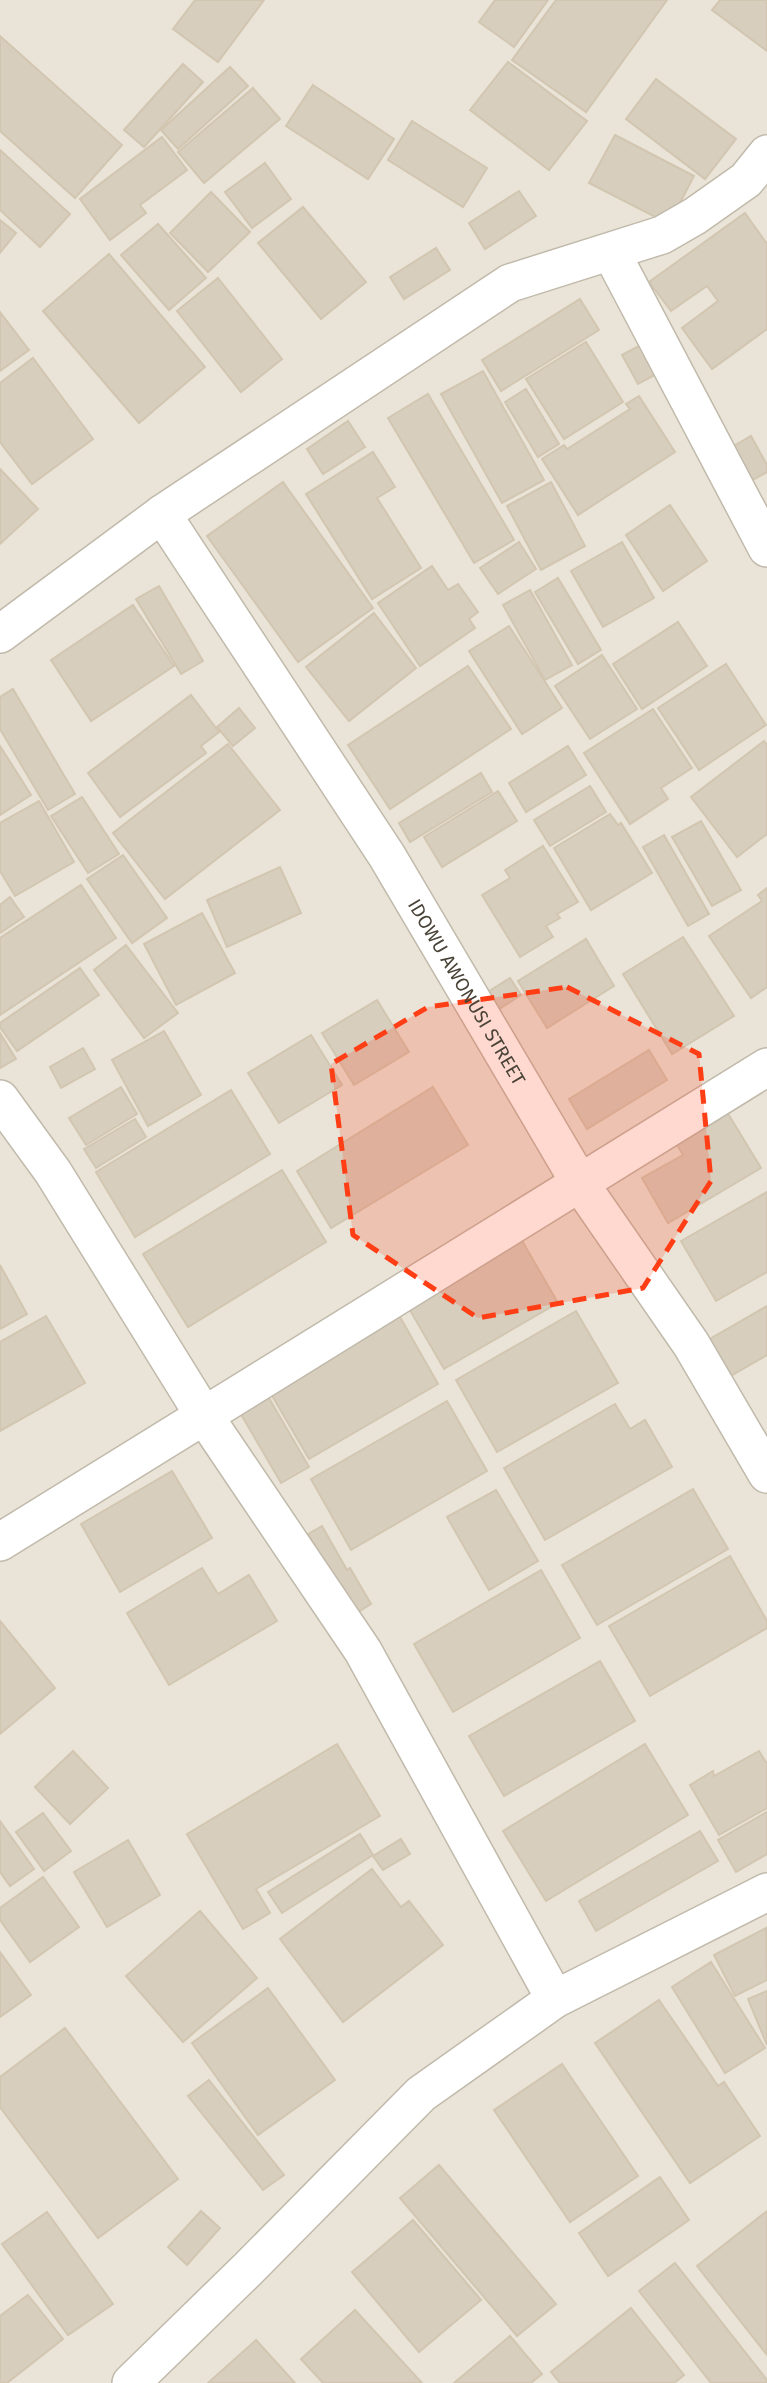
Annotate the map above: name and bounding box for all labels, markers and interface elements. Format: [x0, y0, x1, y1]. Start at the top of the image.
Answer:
street label: IDOWU AWONUSI STREET [403, 895, 530, 1089]

